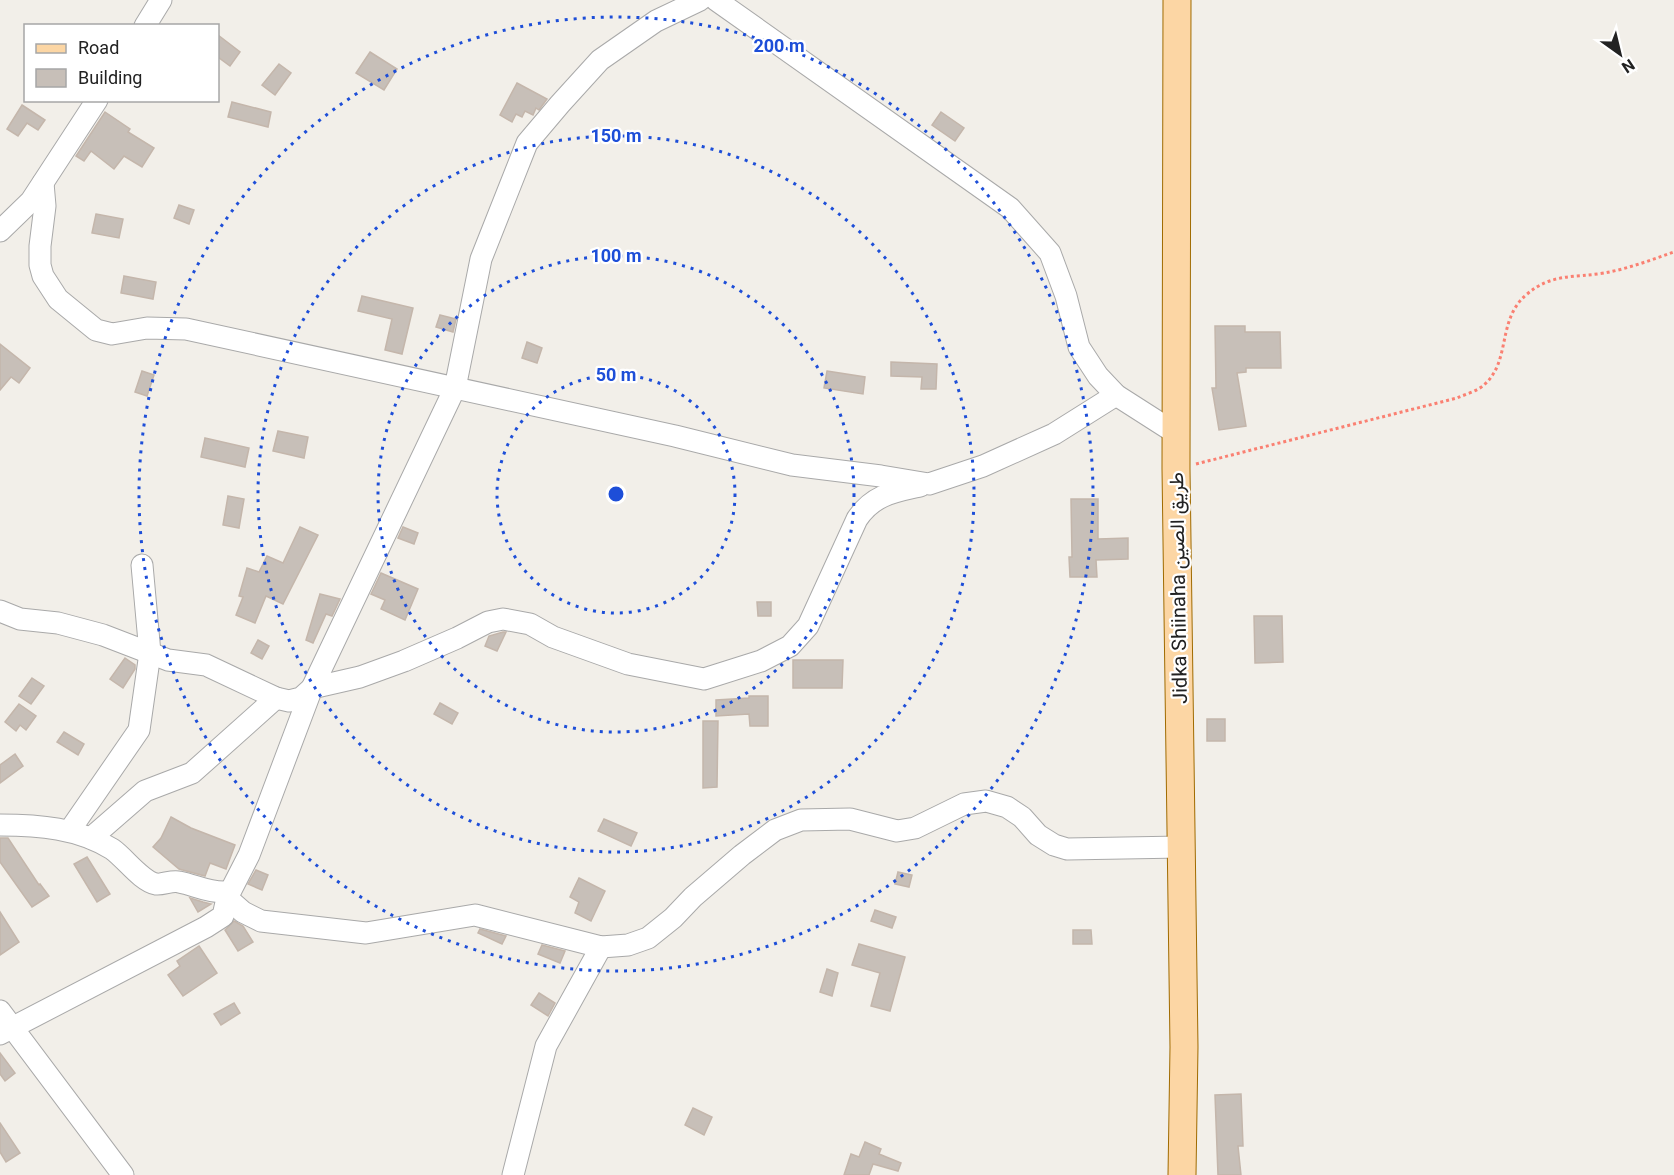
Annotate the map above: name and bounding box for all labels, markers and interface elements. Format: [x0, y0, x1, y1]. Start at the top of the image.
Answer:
legend [24, 24, 219, 102]
north arrow [1590, 24, 1650, 84]
text: 200 m [753, 35, 805, 56]
text: Road [78, 37, 119, 58]
text: N [1618, 55, 1638, 77]
text: Building [78, 67, 142, 88]
text: 150 m [590, 125, 642, 146]
text: 100 m [590, 245, 642, 266]
text: 50 m [596, 364, 636, 385]
street label: Jidka Shiinaha طريق الصين [1164, 472, 1193, 704]
centre of rings [606, 484, 626, 504]

